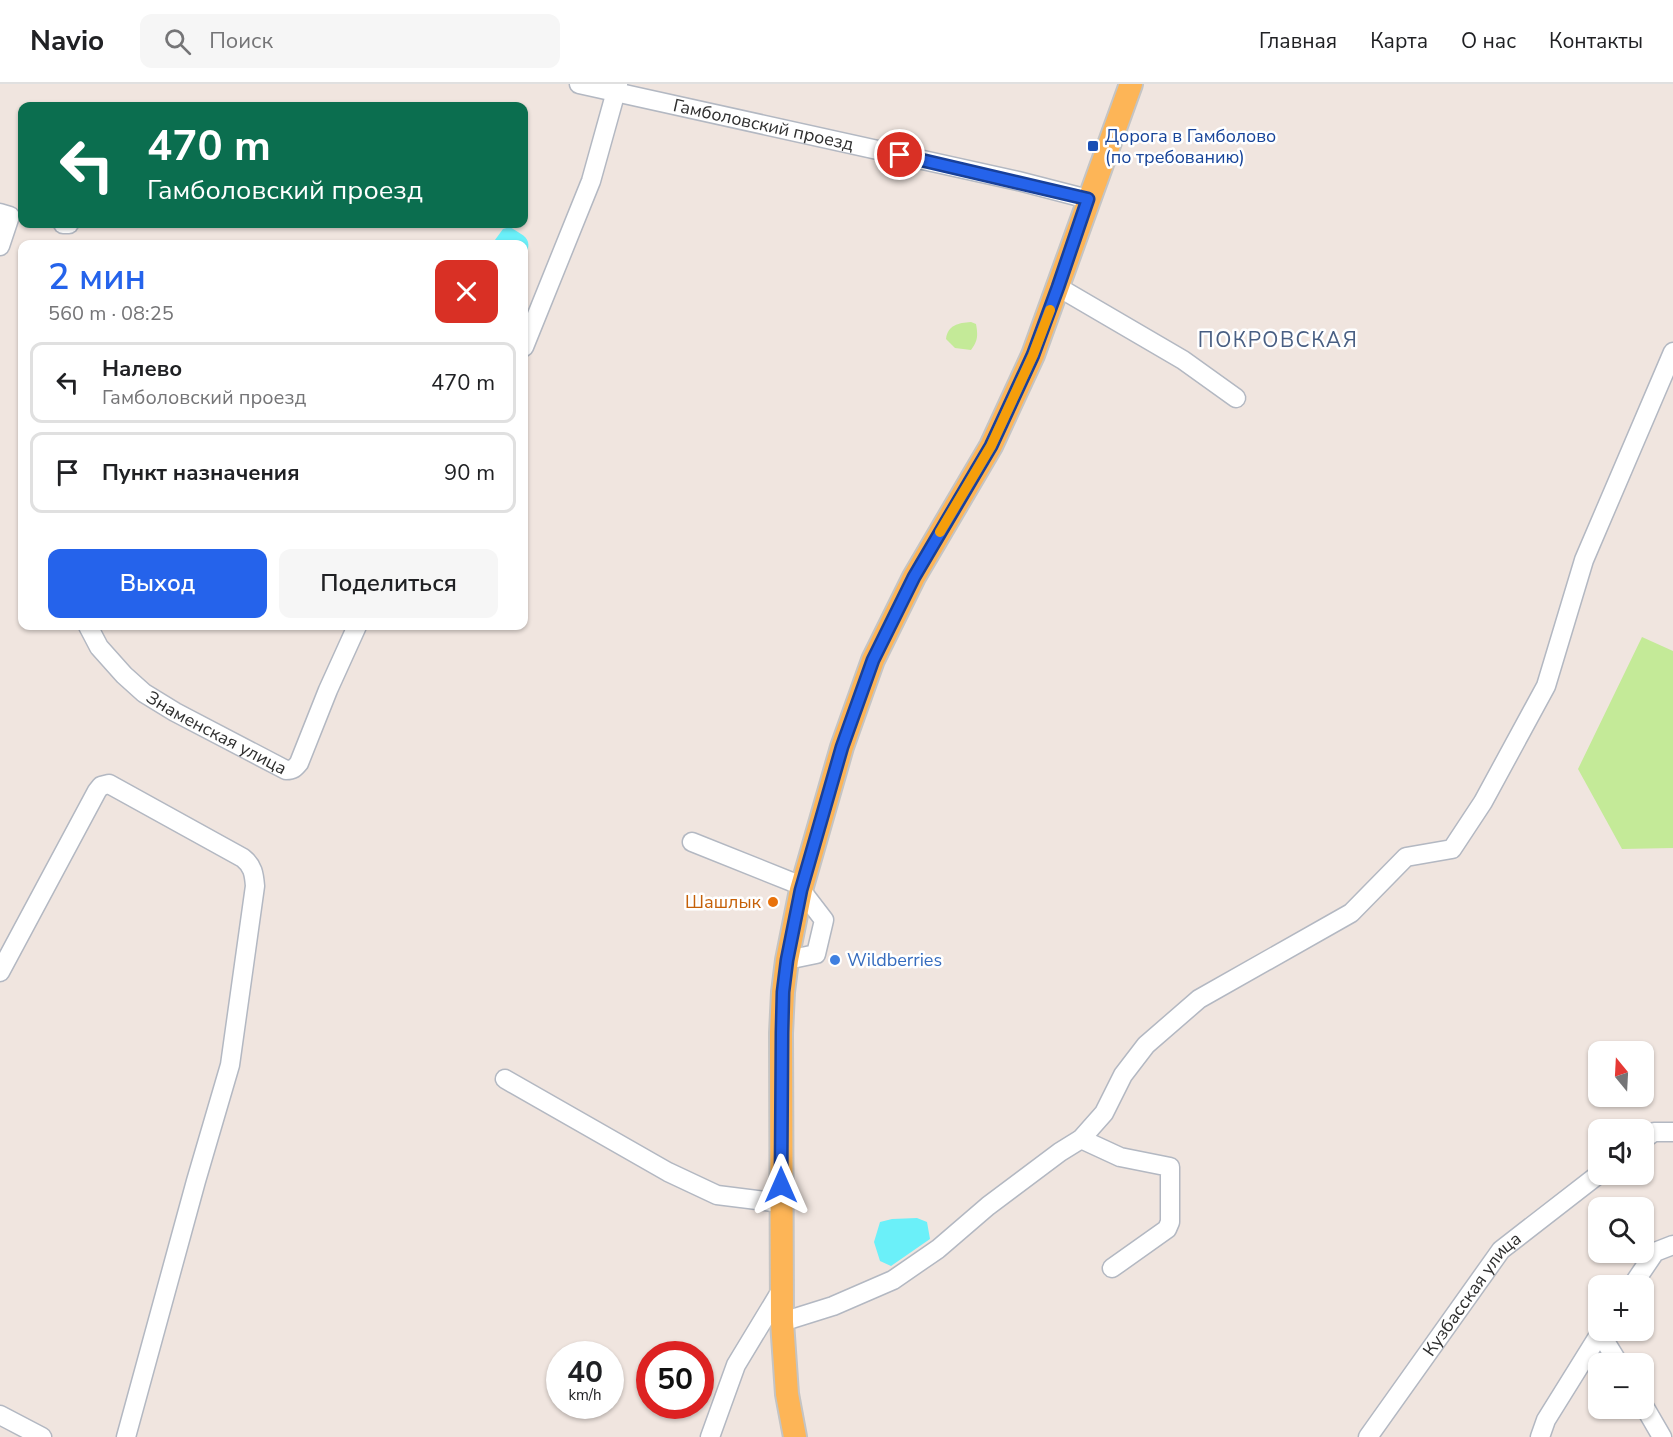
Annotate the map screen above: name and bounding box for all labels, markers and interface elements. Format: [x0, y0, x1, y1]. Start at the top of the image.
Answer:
search box [140, 14, 560, 68]
text: Navio [30, 22, 104, 60]
icon: search [161, 25, 194, 58]
text: Поиск [209, 26, 273, 56]
text: Главная [1259, 27, 1337, 55]
text: Карта [1370, 27, 1428, 55]
text: О нас [1461, 27, 1516, 55]
text: Контакты [1549, 27, 1643, 55]
street label: Гамболовский проезд [671, 93, 856, 156]
text: 470 m [147, 118, 271, 175]
place label: Дорога в Гамболово (по требованию) [1105, 124, 1276, 169]
icon: left [48, 126, 126, 204]
pin [874, 129, 925, 180]
icon: arrive [883, 138, 916, 171]
marker: Дорога в Гамболово (по требованию) [1086, 139, 1100, 153]
text: Гамболовский проезд [147, 172, 423, 209]
text: 2 мин [48, 253, 146, 302]
button: close [435, 260, 498, 323]
text: 560 m · 08:25 [48, 300, 174, 327]
district label: ПОКРОВСКАЯ [1198, 326, 1358, 354]
text: Налево [102, 354, 182, 384]
icon: left [51, 366, 84, 399]
text: 470 m [431, 368, 495, 398]
text: Гамболовский проезд [102, 384, 306, 411]
icon: arrive [51, 456, 84, 489]
text: Пункт назначения [102, 458, 300, 488]
text: 90 m [444, 458, 495, 488]
button: Выход [48, 549, 267, 618]
button: Поделиться [279, 549, 498, 618]
street label: Знаменская улица [142, 685, 291, 780]
place label: Шашлык [685, 890, 762, 914]
marker: Шашлык [766, 895, 780, 909]
place label: Wildberries [847, 948, 942, 972]
marker: Wildberries [828, 953, 842, 967]
north arrow [1588, 1041, 1654, 1107]
map controls [1588, 1041, 1654, 1419]
button: sound [1588, 1119, 1654, 1185]
position arrow [749, 1153, 813, 1217]
button: search [1588, 1197, 1654, 1263]
street label: Кузбасская улица [1417, 1227, 1526, 1361]
button: + [1588, 1275, 1654, 1341]
speed limit sign: 50 [636, 1341, 714, 1419]
text: 40 [567, 1352, 603, 1393]
button: − [1588, 1353, 1654, 1419]
text: km/h [568, 1385, 602, 1405]

